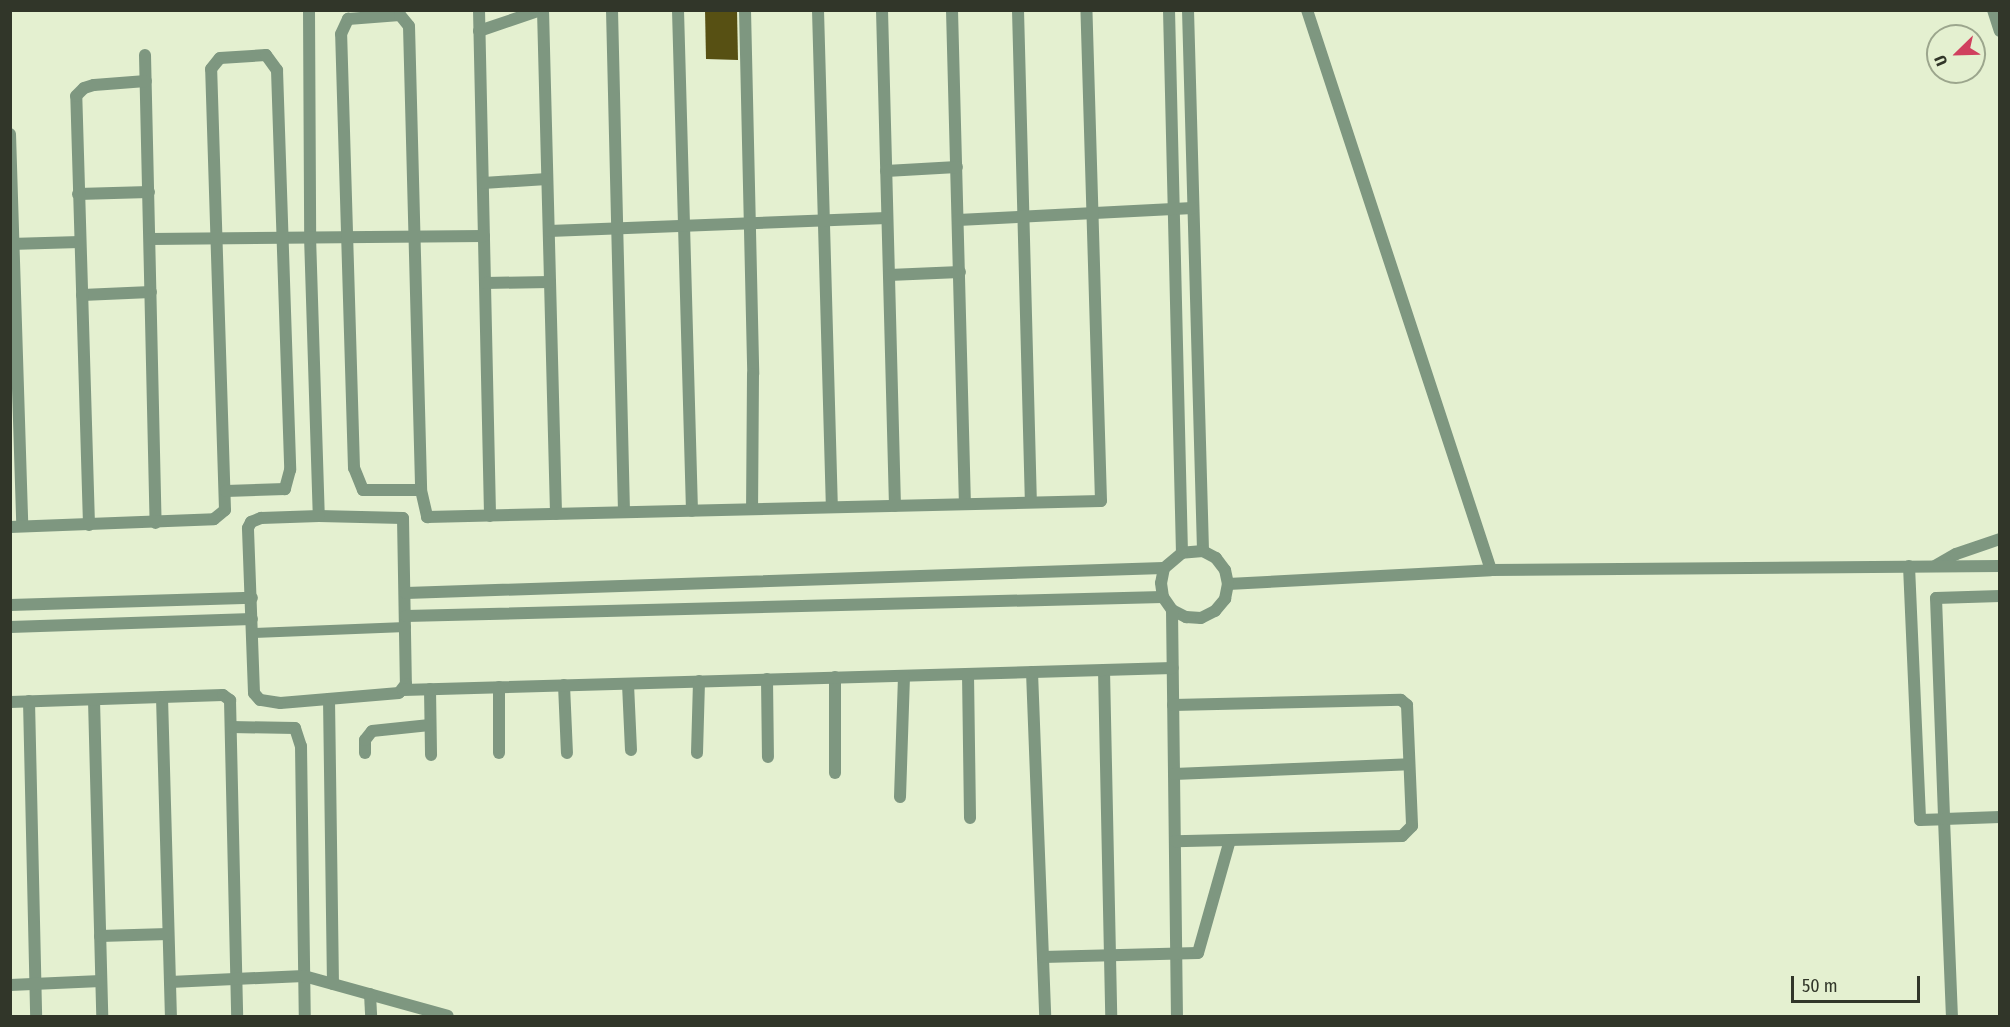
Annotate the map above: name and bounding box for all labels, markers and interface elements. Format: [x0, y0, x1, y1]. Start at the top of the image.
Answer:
north arrow [1926, 24, 1986, 84]
text: U [1930, 52, 1951, 68]
scale bar [1794, 964, 1923, 1002]
text: 50 m [1802, 975, 1838, 997]

